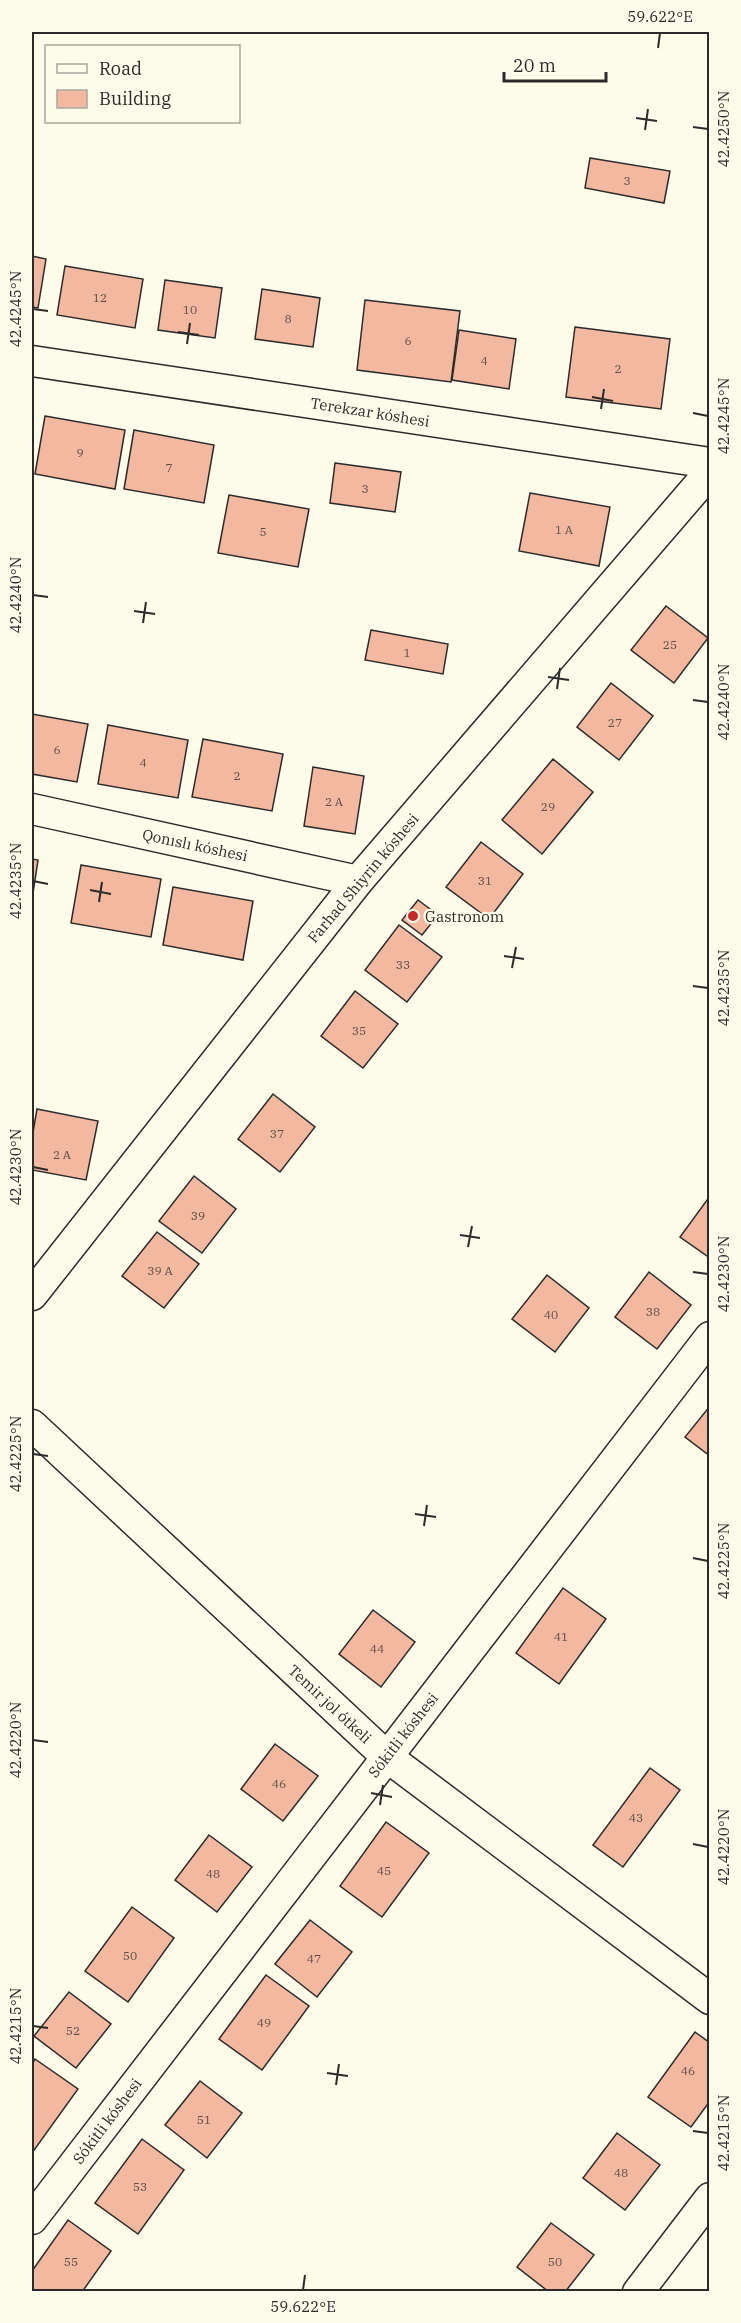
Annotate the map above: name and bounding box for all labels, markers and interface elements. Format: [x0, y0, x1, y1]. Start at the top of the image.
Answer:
text: 59.622°E [627, 7, 693, 26]
legend [45, 45, 240, 123]
scale bar [504, 45, 606, 83]
text: 20 m [513, 54, 556, 77]
text: Road [99, 57, 142, 80]
text: Building [99, 87, 171, 110]
text: 42.4250°N [714, 91, 733, 167]
house number: 3 [623, 173, 631, 188]
text: 42.4245°N [6, 271, 25, 347]
house number: 12 [93, 290, 107, 305]
house number: 10 [183, 302, 197, 317]
house number: 8 [284, 311, 292, 326]
house number: 6 [404, 333, 412, 348]
house number: 4 [480, 353, 488, 368]
house number: 2 [614, 361, 622, 376]
text: 42.4245°N [714, 378, 733, 454]
street label: Terekzar kóshesi [309, 393, 431, 431]
house number: 9 [76, 445, 84, 460]
house number: 7 [165, 460, 173, 475]
house number: 3 [361, 481, 369, 496]
house number: 1 А [555, 522, 574, 537]
house number: 5 [259, 524, 267, 539]
text: 42.4240°N [6, 557, 25, 633]
house number: 25 [663, 637, 677, 652]
house number: 1 [403, 645, 411, 660]
text: 42.4240°N [714, 664, 733, 740]
house number: 27 [608, 715, 622, 730]
house number: 6 [53, 742, 61, 757]
house number: 4 [139, 755, 147, 770]
house number: 2 [233, 768, 241, 783]
house number: 2 А [325, 794, 344, 809]
house number: 29 [541, 799, 555, 814]
street label: Farhad Shiyrin kóshesi [303, 809, 423, 946]
street label: Qonıslı kóshesi [141, 825, 250, 866]
text: 42.4235°N [6, 843, 25, 919]
house number: 31 [478, 873, 492, 888]
place label: Gastronom [425, 907, 504, 926]
marker: Gastronom [406, 909, 420, 923]
text: 42.4235°N [714, 950, 733, 1026]
house number: 33 [396, 957, 410, 972]
house number: 35 [352, 1023, 366, 1038]
house number: 37 [270, 1126, 284, 1141]
text: 42.4230°N [6, 1129, 25, 1205]
house number: 2 А [53, 1147, 72, 1162]
house number: 39 [191, 1208, 205, 1223]
text: 42.4230°N [714, 1236, 733, 1312]
house number: 39 А [147, 1263, 173, 1278]
house number: 38 [646, 1304, 660, 1319]
house number: 40 [544, 1307, 558, 1322]
text: 42.4225°N [6, 1416, 25, 1492]
text: 42.4225°N [714, 1523, 733, 1599]
house number: 41 [554, 1629, 568, 1644]
house number: 44 [370, 1641, 384, 1656]
street label: Temir jol ótkeli [284, 1661, 376, 1748]
street label: Sókitli kóshesi [364, 1689, 442, 1781]
text: 42.4220°N [6, 1702, 25, 1778]
house number: 46 [272, 1776, 286, 1791]
text: 42.4220°N [714, 1809, 733, 1885]
house number: 43 [629, 1810, 643, 1825]
house number: 45 [377, 1863, 391, 1878]
house number: 48 [206, 1866, 220, 1881]
house number: 50 [123, 1948, 137, 1963]
house number: 47 [307, 1951, 321, 1966]
text: 42.4215°N [6, 1988, 25, 2064]
house number: 49 [257, 2015, 271, 2030]
house number: 52 [66, 2023, 80, 2038]
house number: 46 [681, 2063, 695, 2078]
street label: Sókitli kóshesi [69, 2074, 146, 2168]
text: 42.4215°N [714, 2095, 733, 2171]
house number: 51 [197, 2112, 211, 2127]
house number: 48 [614, 2165, 628, 2180]
house number: 53 [133, 2179, 147, 2194]
house number: 55 [64, 2254, 78, 2269]
house number: 50 [548, 2254, 562, 2269]
text: 59.622°E [270, 2297, 336, 2316]

